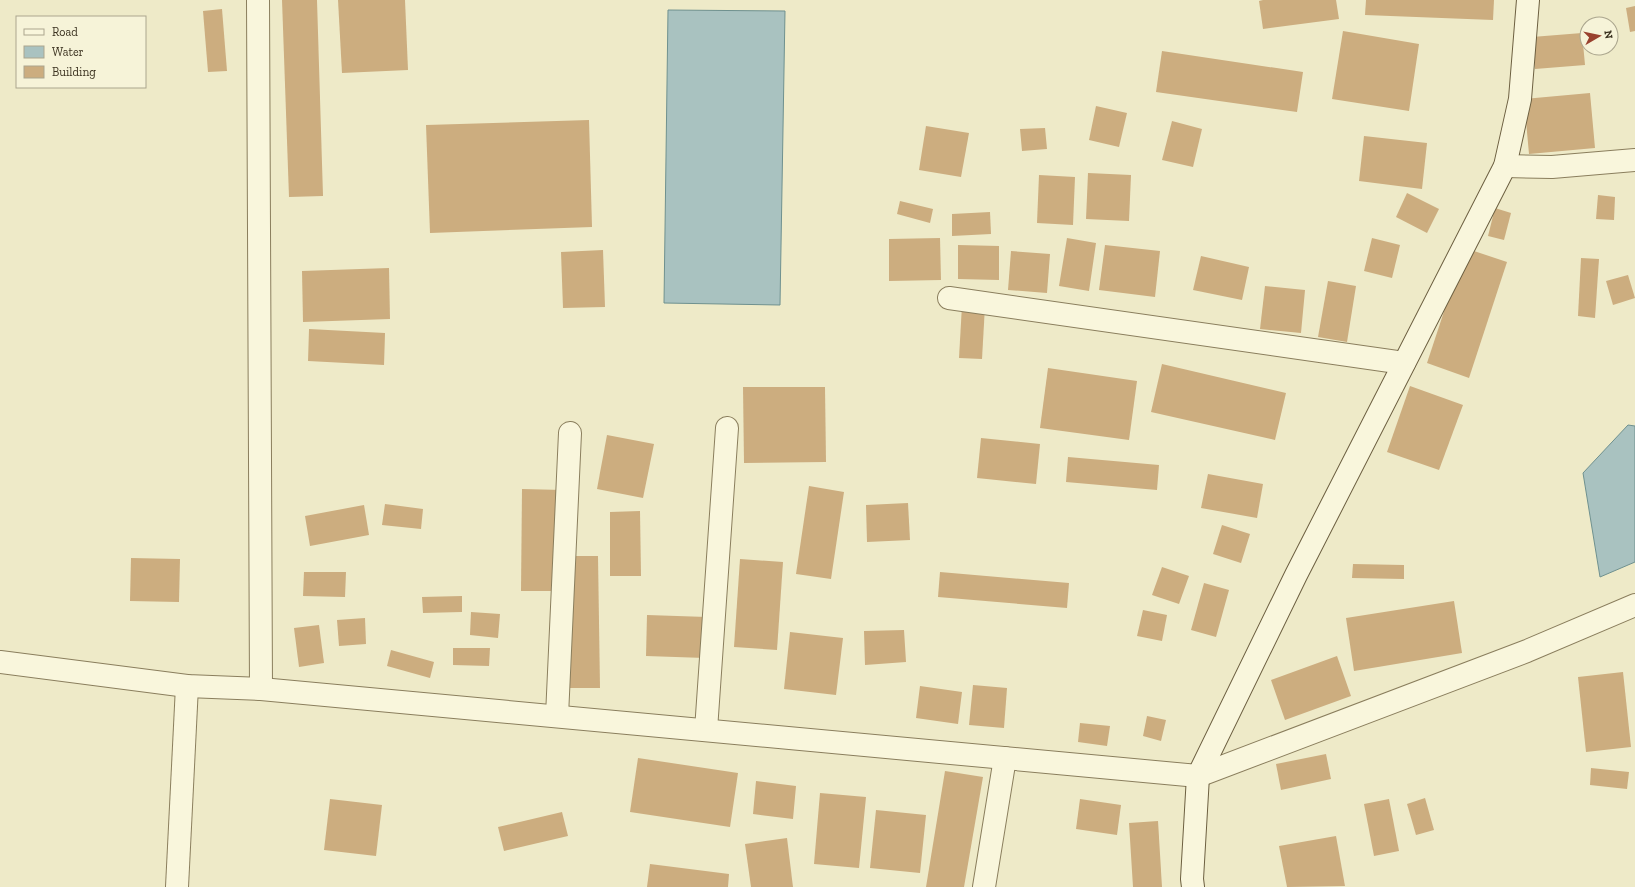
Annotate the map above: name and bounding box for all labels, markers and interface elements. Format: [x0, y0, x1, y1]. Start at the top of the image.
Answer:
legend [16, 16, 146, 88]
north arrow [1579, 16, 1619, 56]
text: Road [52, 25, 78, 39]
text: N [1601, 29, 1616, 40]
text: Water [52, 45, 84, 59]
text: Building [52, 65, 96, 79]

